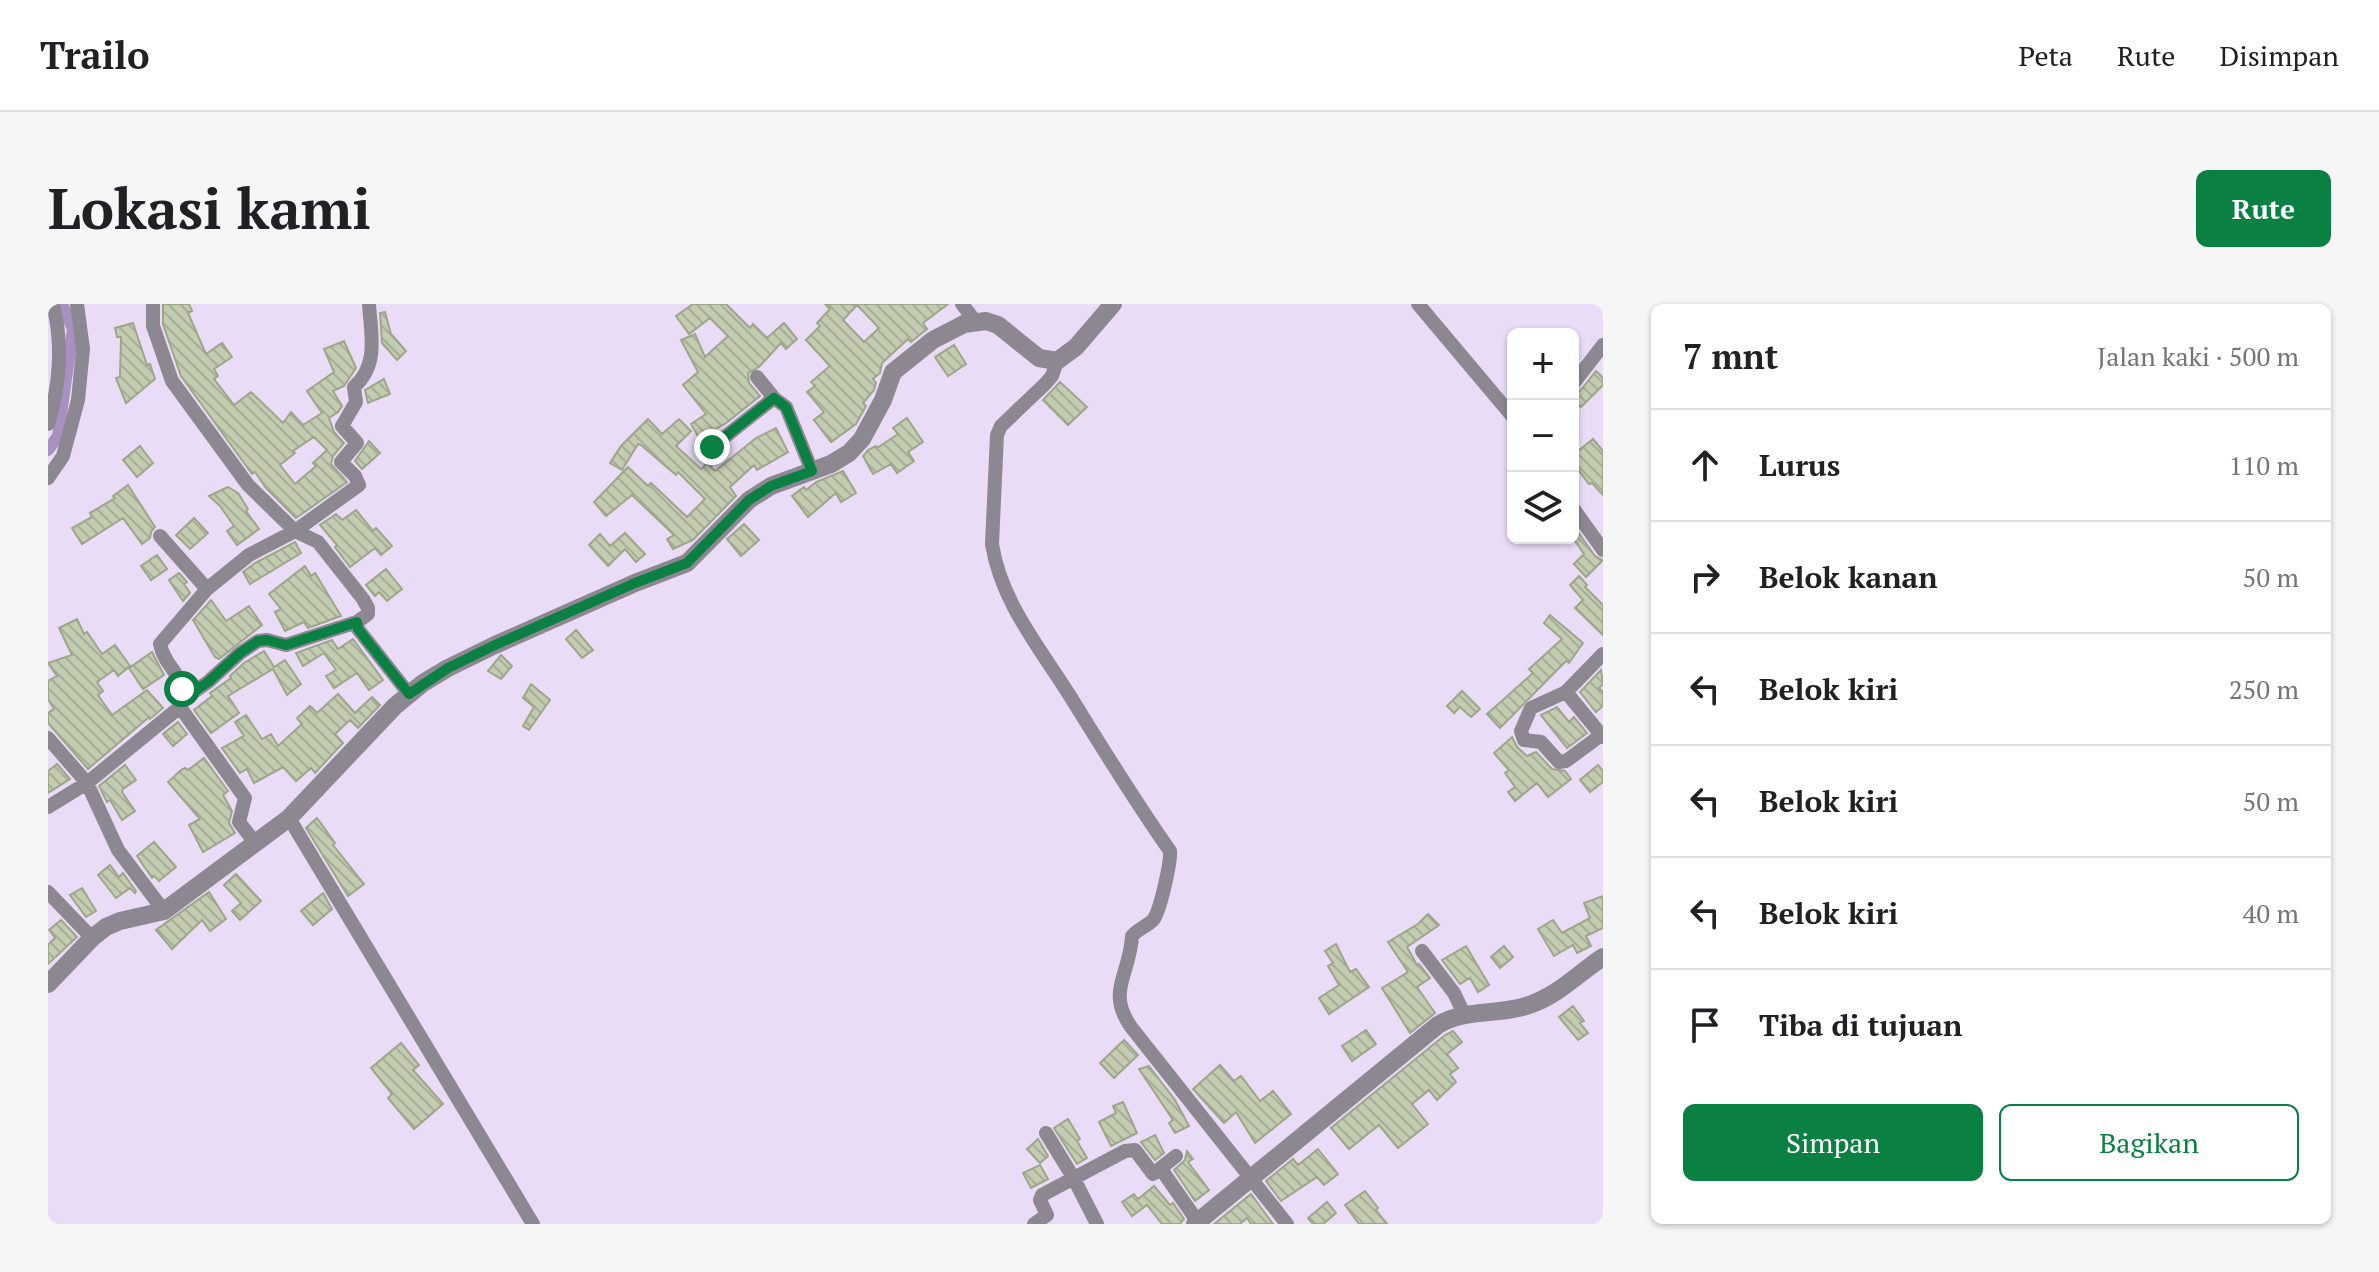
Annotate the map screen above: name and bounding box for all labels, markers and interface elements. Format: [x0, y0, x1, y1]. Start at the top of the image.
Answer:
text: Trailo [40, 30, 150, 80]
text: Peta [2019, 37, 2073, 74]
text: Rute [2117, 37, 2175, 74]
text: Disimpan [2219, 37, 2339, 74]
button: Rute [2196, 170, 2331, 247]
text: Lokasi kami [48, 171, 371, 245]
map controls [1507, 328, 1579, 544]
button: + [1507, 328, 1579, 400]
text: 7 mnt [1683, 334, 1778, 379]
text: Jalan kaki · 500 m [2097, 339, 2299, 373]
button: − [1507, 400, 1579, 472]
route end [694, 429, 730, 465]
icon: ahead [1683, 443, 1727, 487]
text: Lurus [1759, 445, 1840, 485]
text: 110 m [2229, 448, 2299, 482]
button: layers [1507, 472, 1579, 544]
icon: right [1683, 555, 1727, 599]
text: Belok kanan [1759, 557, 1938, 597]
text: 50 m [2243, 560, 2299, 594]
icon: left [1683, 667, 1727, 711]
text: Belok kiri [1759, 669, 1898, 709]
route start [164, 671, 200, 707]
text: 250 m [2229, 672, 2299, 706]
icon: left [1683, 779, 1727, 823]
text: Belok kiri [1759, 781, 1898, 821]
text: 50 m [2243, 784, 2299, 818]
icon: left [1683, 891, 1727, 935]
text: Belok kiri [1759, 893, 1898, 933]
text: 40 m [2243, 896, 2299, 930]
icon: arrive [1683, 1003, 1727, 1047]
text: Tiba di tujuan [1759, 1005, 1962, 1045]
button: Simpan [1683, 1104, 1983, 1181]
button: Bagikan [1999, 1104, 2299, 1181]

